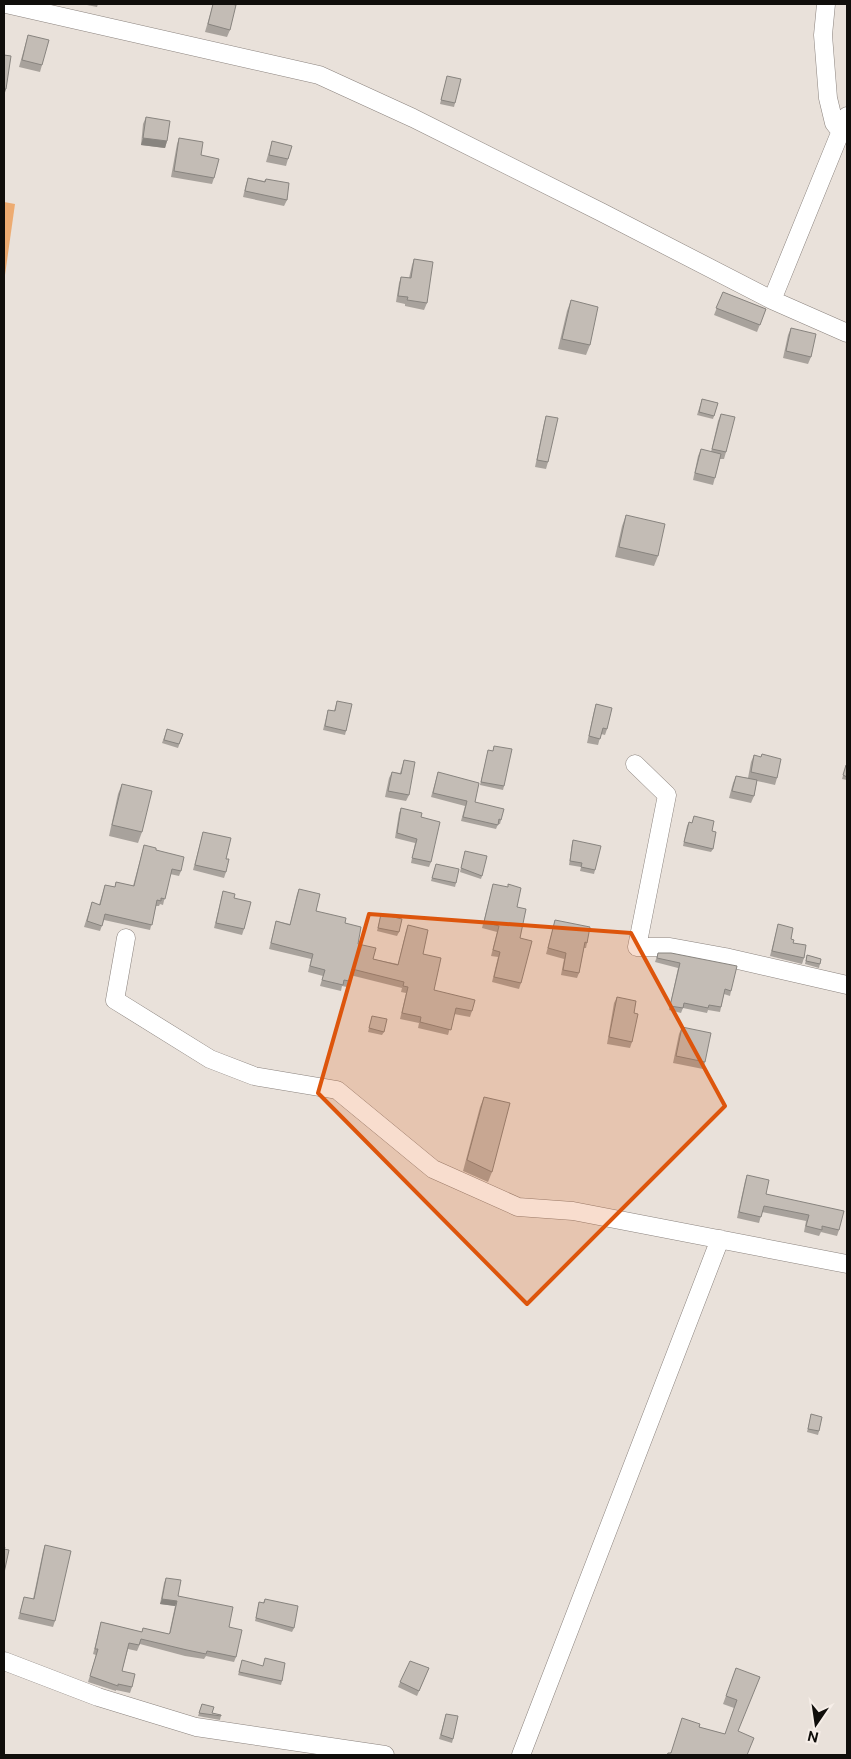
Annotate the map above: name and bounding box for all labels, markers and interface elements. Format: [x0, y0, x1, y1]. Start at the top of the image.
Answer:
north arrow [791, 1699, 841, 1749]
text: N [806, 1728, 820, 1746]

